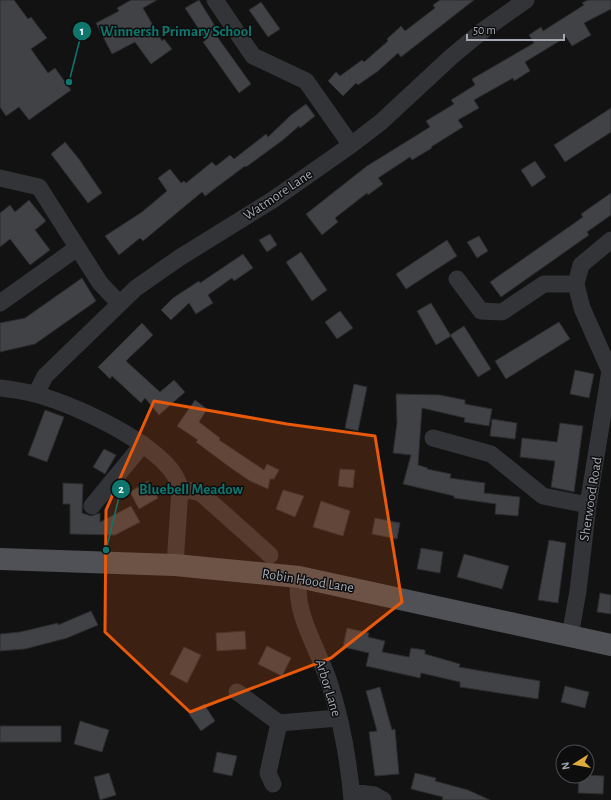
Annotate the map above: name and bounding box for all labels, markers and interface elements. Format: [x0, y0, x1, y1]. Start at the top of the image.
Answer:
scale bar [467, 16, 564, 42]
callout: Winnersh Primary School [72, 18, 260, 45]
text: Winnersh Primary School [100, 24, 252, 39]
text: 50 m [473, 24, 496, 36]
text: 1 [80, 25, 84, 37]
street label: Watmore Lane [241, 167, 315, 223]
street label: Sherwood Road [577, 456, 605, 542]
callout: Bluebell Meadow [111, 475, 251, 502]
text: Bluebell Meadow [139, 482, 244, 497]
text: 2 [118, 483, 124, 495]
street label: Robin Hood Lane [261, 567, 355, 595]
street label: Arbor Lane [313, 658, 343, 718]
north arrow [555, 744, 595, 784]
text: N [560, 761, 572, 771]

